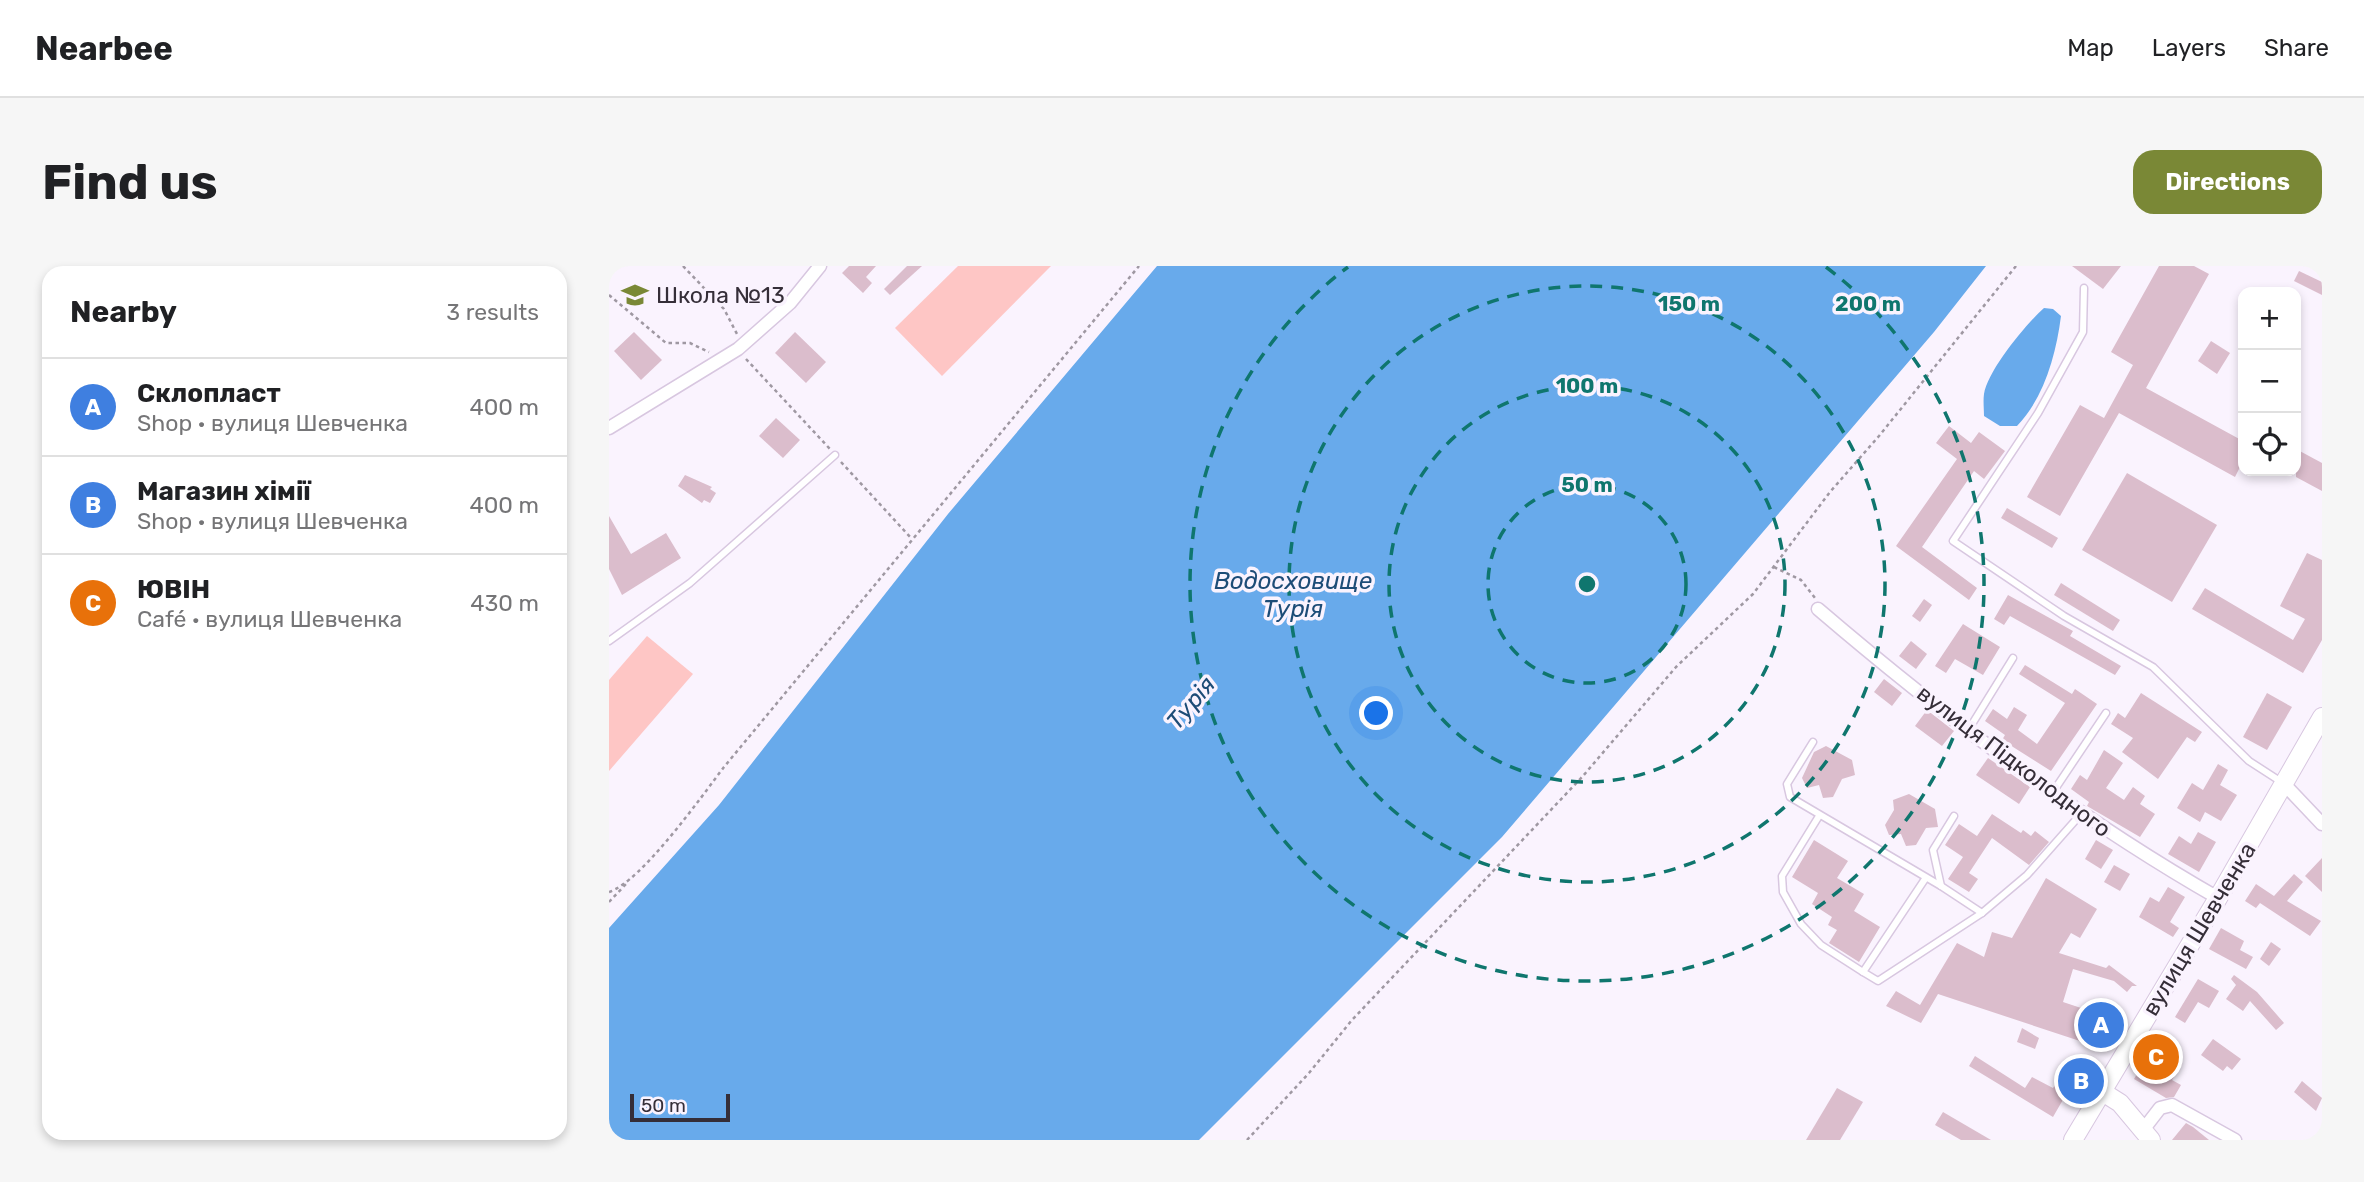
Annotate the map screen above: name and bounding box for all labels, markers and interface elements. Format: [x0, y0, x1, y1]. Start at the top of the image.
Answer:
text: Nearbee [35, 29, 173, 68]
text: Map [2067, 34, 2114, 62]
text: Layers [2152, 34, 2226, 62]
text: Share [2264, 34, 2329, 62]
button: Directions [2133, 150, 2322, 214]
text: Find us [42, 153, 218, 211]
school or university icon: Школа №13 [620, 280, 650, 310]
place label: Школа №13 [656, 281, 785, 309]
map controls [2238, 287, 2301, 476]
button: + [2238, 287, 2301, 350]
text: 150 m [1658, 291, 1720, 316]
text: 200 m [1835, 291, 1901, 316]
text: Nearby [70, 294, 177, 330]
text: 3 results [446, 298, 539, 326]
button: − [2238, 350, 2301, 413]
text: 100 m [1556, 373, 1618, 398]
text: Склопласт [137, 378, 281, 409]
text: A [85, 393, 101, 421]
text: 400 m [469, 393, 539, 421]
text: Shop · вулиця Шевченка [137, 409, 408, 437]
button: locate [2238, 413, 2301, 476]
text: 50 m [1561, 472, 1613, 497]
text: Магазин хімії [137, 476, 311, 507]
text: B [85, 491, 101, 519]
text: 400 m [469, 491, 539, 519]
text: Shop · вулиця Шевченка [137, 507, 408, 535]
water label: Водосховище Турія [1214, 567, 1372, 623]
centre of rings [1575, 572, 1599, 596]
text: ЮВІН [137, 574, 210, 605]
text: C [85, 589, 101, 617]
text: 430 m [470, 589, 539, 617]
text: Café · вулиця Шевченка [137, 605, 402, 633]
water label: Турія [1161, 671, 1221, 735]
street label: вулиця Підколодного [1912, 679, 2116, 843]
your location [1359, 696, 1393, 730]
street label: вулиця Шевченка [2136, 837, 2262, 1021]
pin: A [2078, 999, 2124, 1051]
pin: C [2133, 1031, 2179, 1083]
pin: B [2058, 1055, 2104, 1107]
scale bar [630, 1091, 730, 1123]
text: 50 m [641, 1094, 686, 1117]

